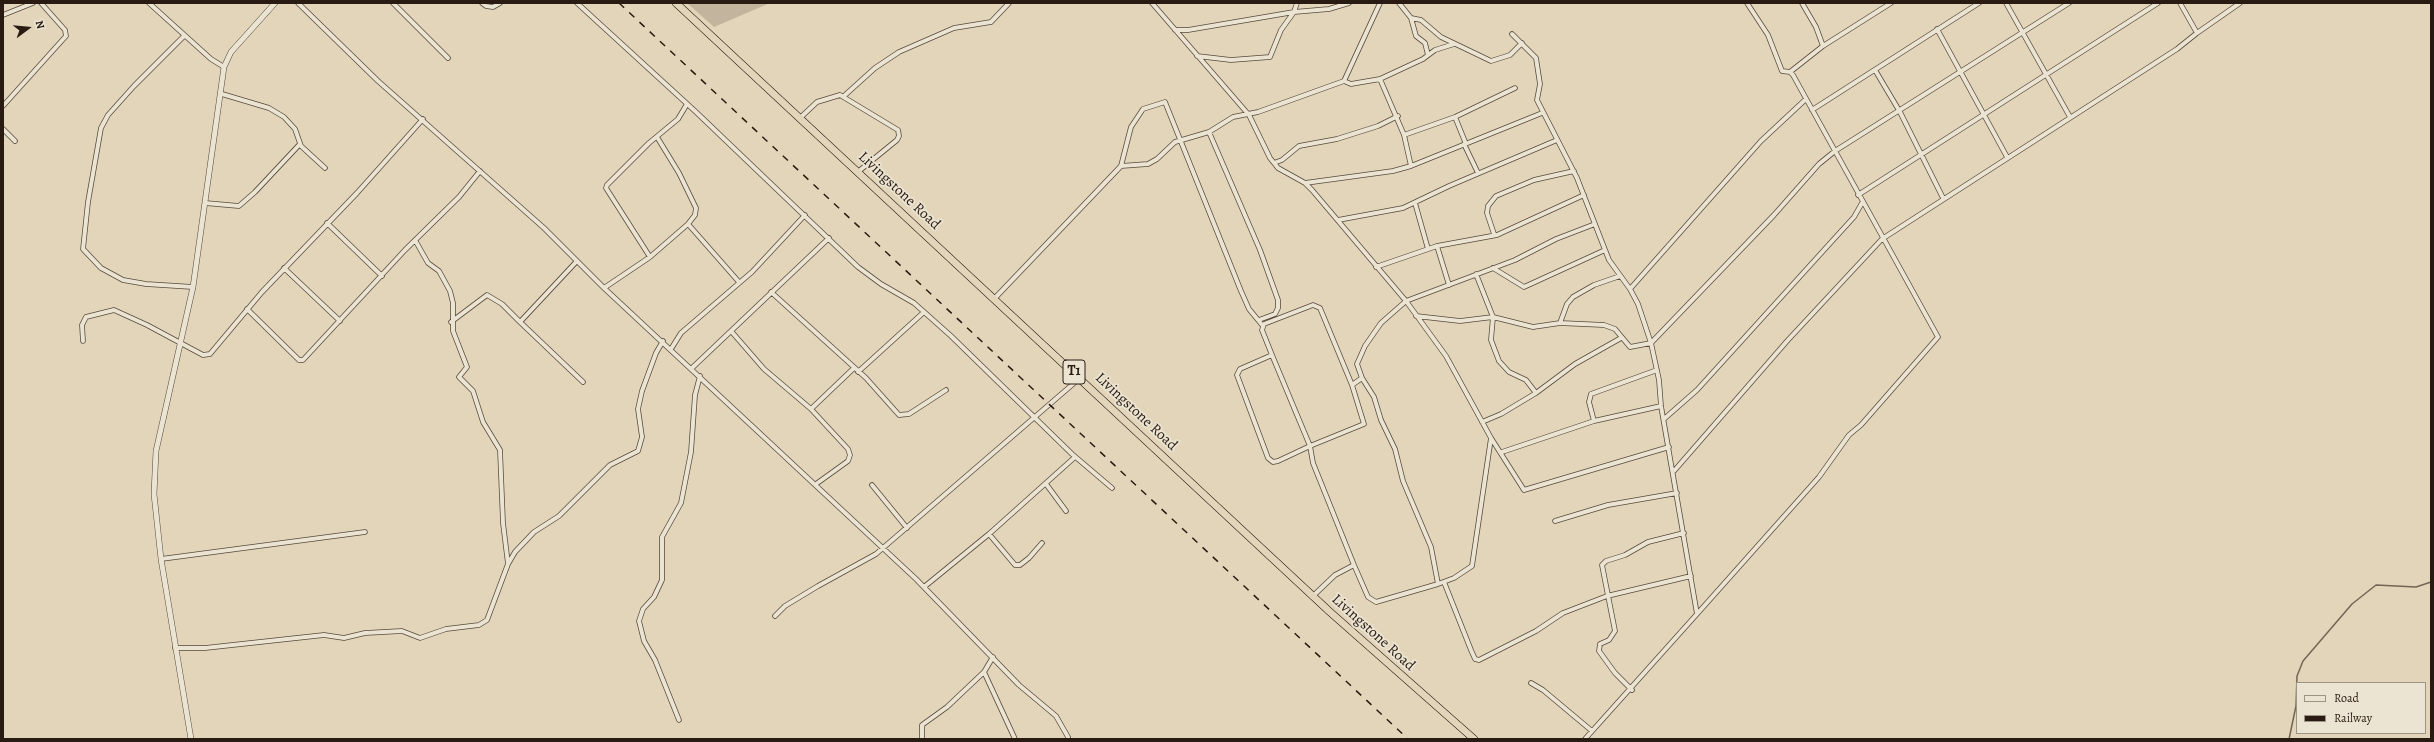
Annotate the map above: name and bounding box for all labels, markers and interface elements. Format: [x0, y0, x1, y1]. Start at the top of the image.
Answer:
north arrow [8, 8, 48, 48]
text: N [32, 19, 48, 30]
street label: Livingstone Road [854, 148, 944, 234]
road number: T1 [1063, 360, 1085, 384]
street label: Livingstone Road [1091, 369, 1181, 455]
street label: Livingstone Road [1328, 591, 1418, 675]
legend [2296, 682, 2426, 734]
text: Road [2334, 690, 2359, 706]
text: Railway [2334, 710, 2372, 726]

